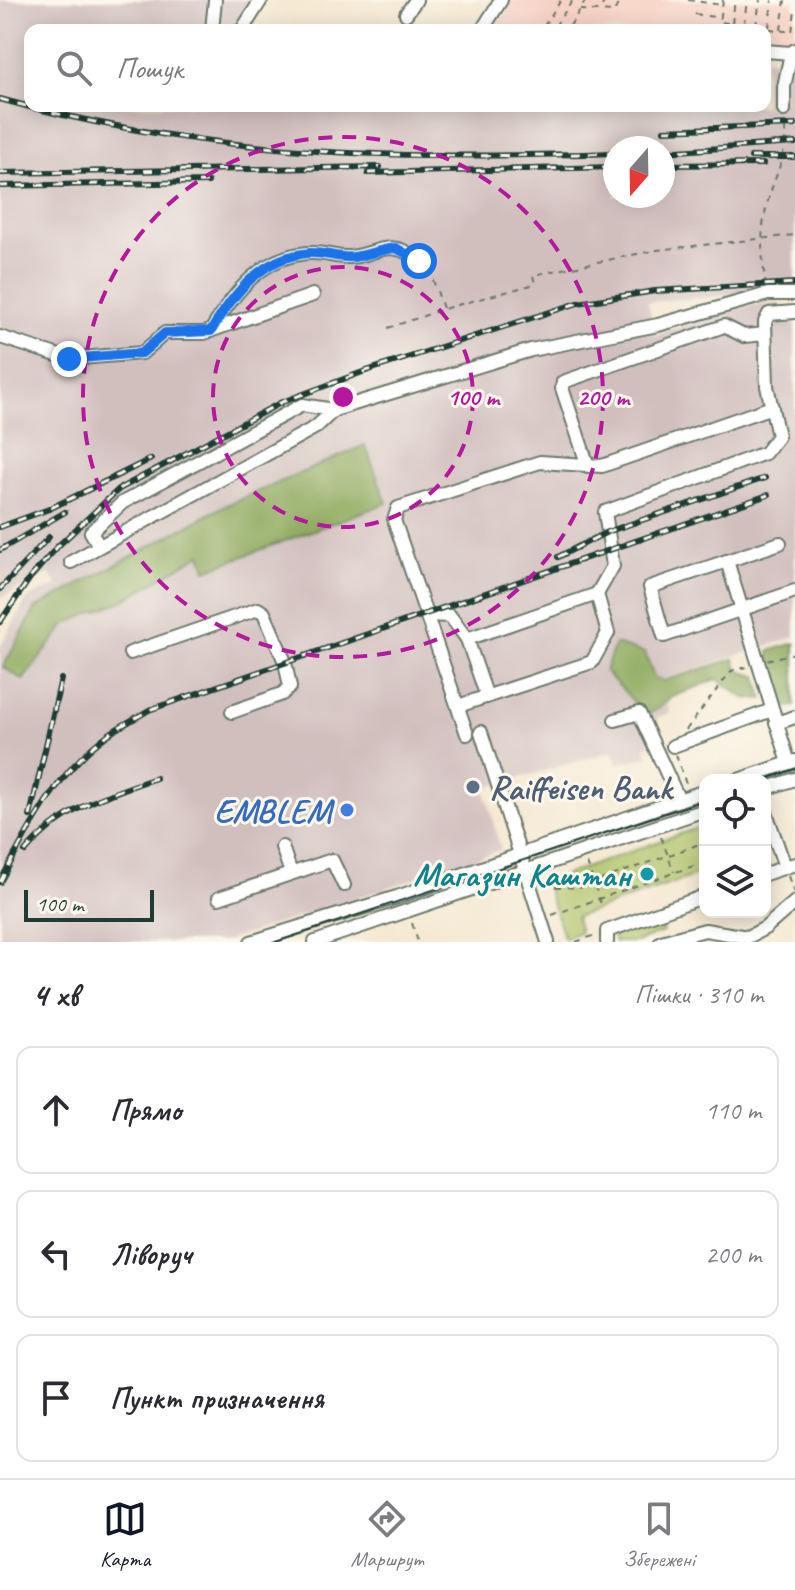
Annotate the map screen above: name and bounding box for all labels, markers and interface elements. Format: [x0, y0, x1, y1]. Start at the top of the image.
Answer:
search box [24, 24, 771, 112]
icon: search [52, 46, 96, 90]
text: Пошук [116, 49, 183, 87]
north arrow [603, 136, 675, 208]
route start [401, 243, 437, 279]
route end [51, 341, 87, 377]
text: 100 m [447, 382, 501, 412]
text: 200 m [577, 382, 631, 412]
centre of rings [329, 383, 357, 411]
place label: Raiffeisen Bank [489, 766, 675, 809]
map controls [699, 774, 771, 918]
button: locate [699, 774, 771, 846]
marker: Raiffeisen Bank [464, 778, 482, 796]
place label: EMBLEM [214, 789, 335, 832]
marker: EMBLEM [338, 801, 356, 819]
button: layers [699, 846, 771, 918]
place label: Магазин Каштан [413, 853, 633, 897]
marker: Магазин Каштан [638, 865, 656, 883]
scale bar [24, 886, 154, 922]
text: 100 m [36, 890, 83, 918]
text: 4 хв [32, 973, 78, 1016]
text: Пішки · 310 m [635, 978, 763, 1011]
icon: ahead [34, 1088, 78, 1132]
text: Прямо [110, 1091, 181, 1129]
text: 110 m [705, 1094, 761, 1127]
icon: left [34, 1232, 78, 1276]
text: Ліворуч [110, 1235, 191, 1273]
text: 200 m [705, 1238, 761, 1271]
icon: arrive [34, 1376, 78, 1420]
text: Пункт призначення [110, 1379, 324, 1417]
tab: Карта [100, 1497, 150, 1573]
tab: Маршрут [351, 1497, 423, 1573]
tab: Збережені [623, 1497, 695, 1573]

